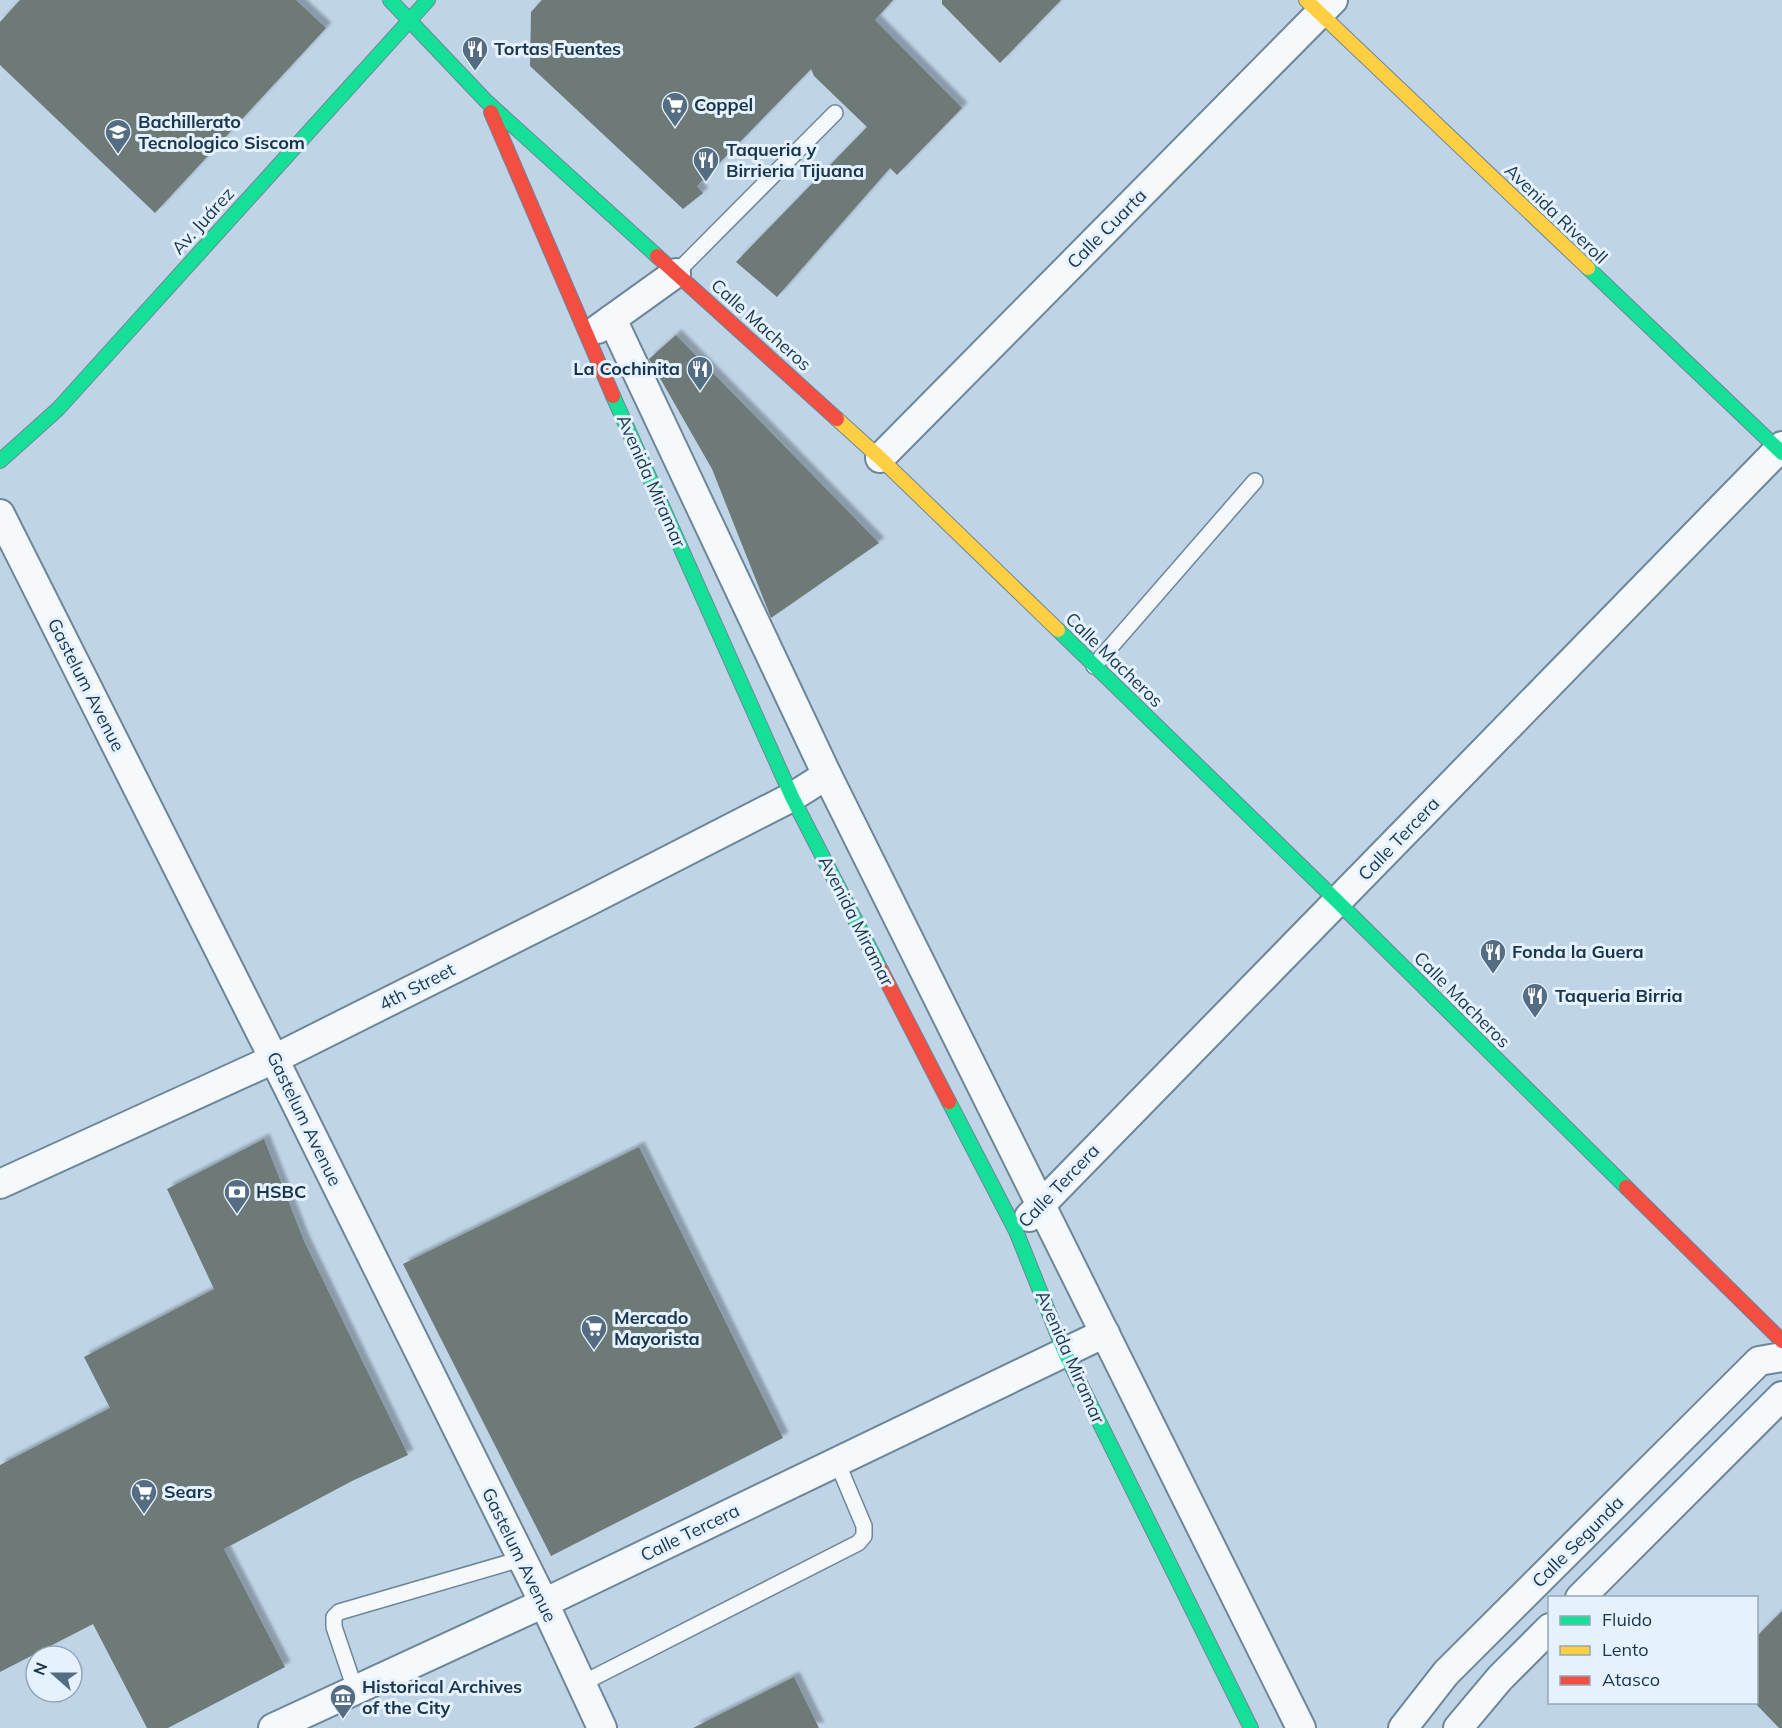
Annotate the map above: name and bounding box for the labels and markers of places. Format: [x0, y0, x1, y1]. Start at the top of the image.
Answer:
restaurant icon: Tortas Fuentes [460, 34, 490, 72]
place label: Tortas Fuentes [494, 37, 621, 60]
supermarket icon: Coppel [660, 90, 690, 128]
place label: Coppel [694, 93, 753, 116]
place label: Bachillerato Tecnologico Siscom [138, 110, 305, 154]
school or university icon: Bachillerato Tecnologico Siscom [103, 117, 133, 155]
place label: Taqueria y Birrieria Tijuana [726, 138, 864, 182]
restaurant icon: Taqueria y Birrieria Tijuana [691, 145, 721, 183]
restaurant icon: La Cochinita [685, 354, 715, 392]
place label: La Cochinita [573, 357, 680, 380]
restaurant icon: Fonda la Guera [1478, 937, 1508, 975]
place label: Fonda la Guera [1512, 940, 1644, 963]
restaurant icon: Taqueria Birria [1520, 981, 1550, 1019]
place label: Taqueria Birria [1555, 984, 1683, 1007]
bank icon: HSBC [222, 1177, 252, 1215]
place label: HSBC [256, 1180, 306, 1203]
place label: Mercado Mayorista [614, 1306, 700, 1350]
supermarket icon: Mercado Mayorista [579, 1313, 609, 1351]
supermarket icon: Sears [129, 1477, 159, 1515]
place label: Sears [164, 1480, 213, 1503]
place label: Historical Archives of the City [362, 1675, 522, 1719]
museum icon: Historical Archives of the City [328, 1682, 358, 1720]

